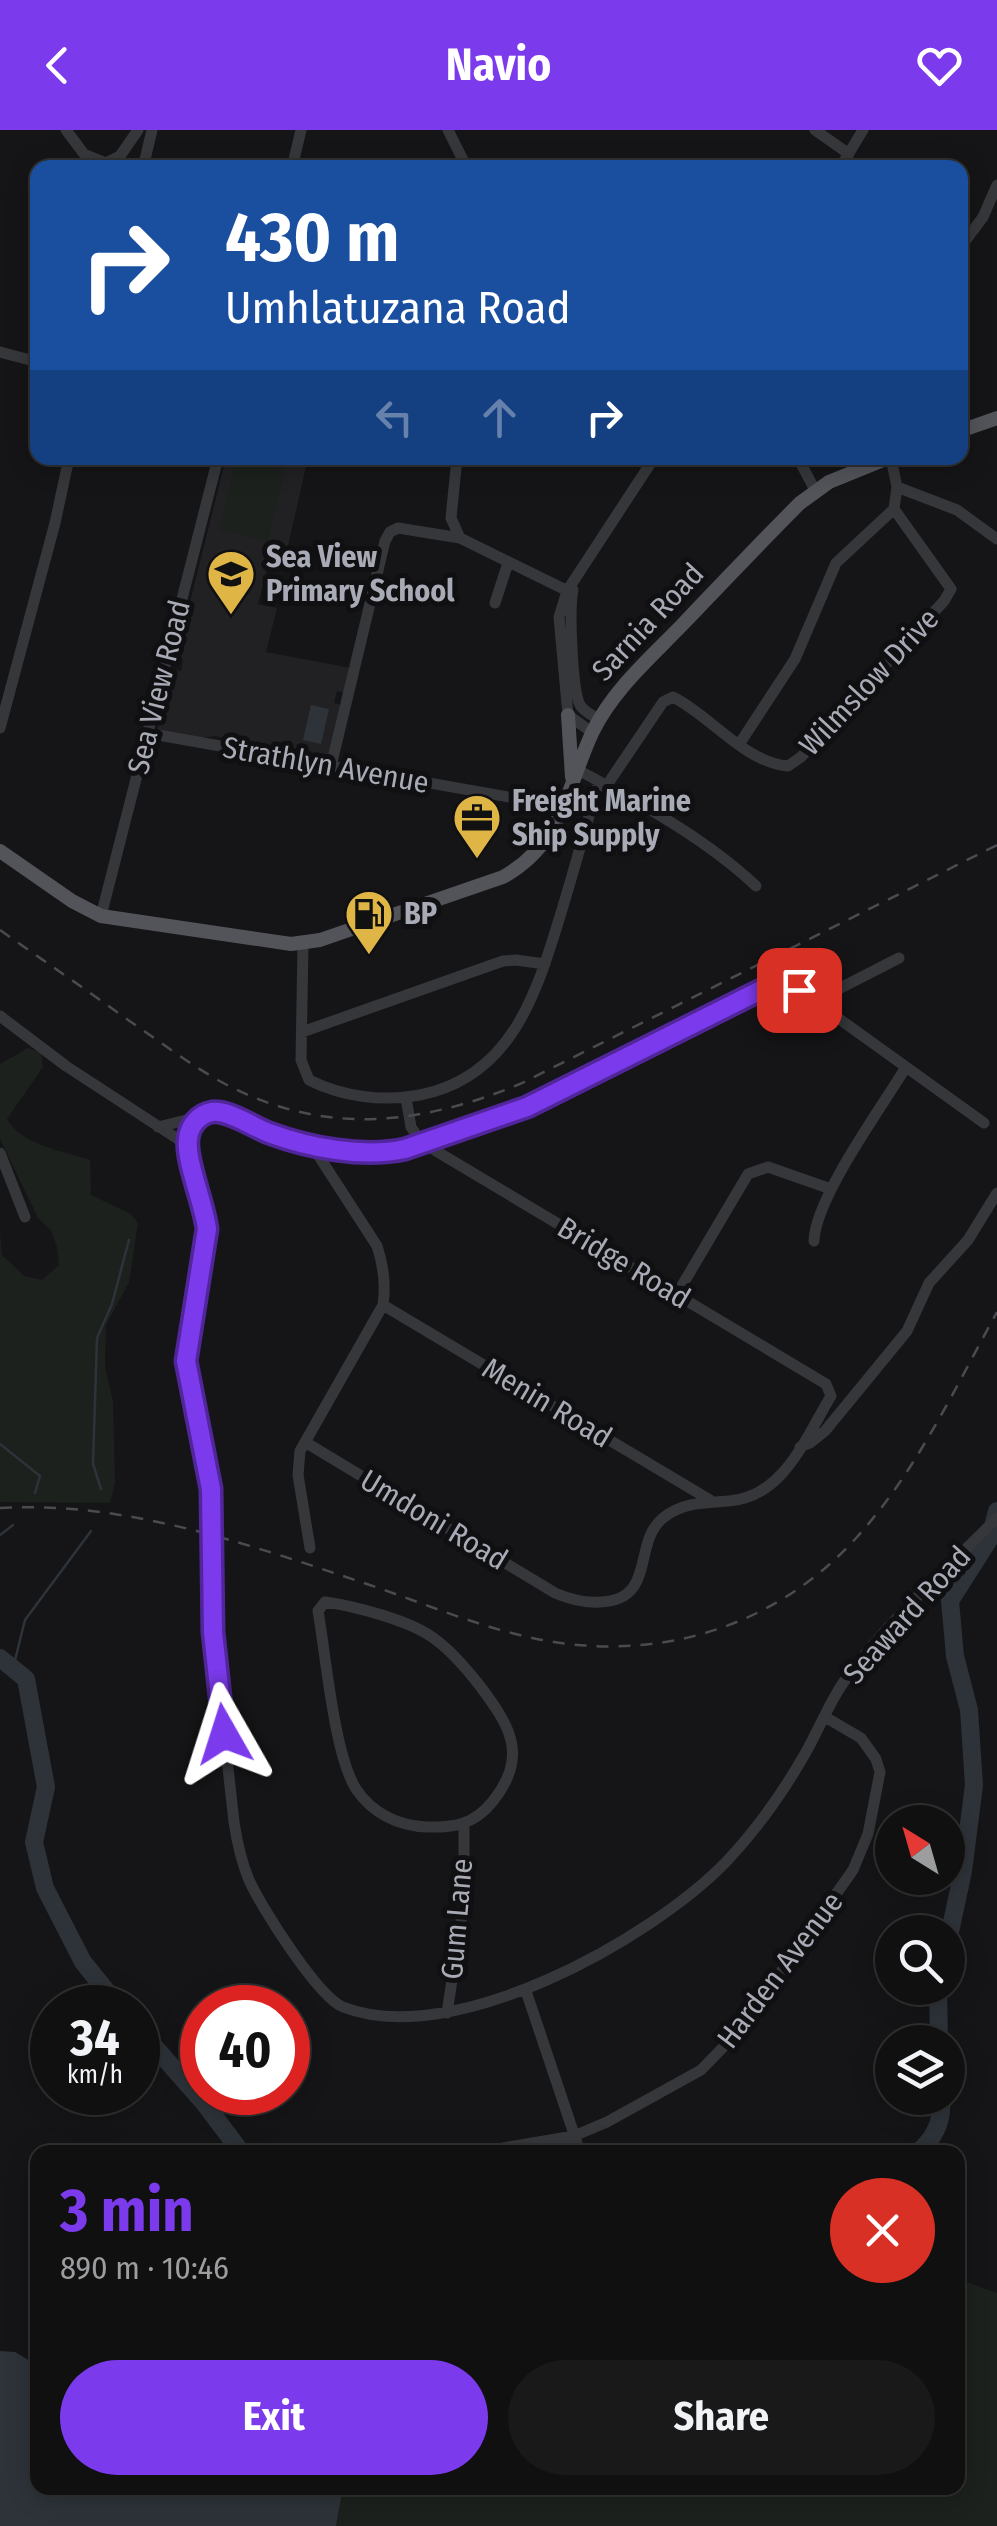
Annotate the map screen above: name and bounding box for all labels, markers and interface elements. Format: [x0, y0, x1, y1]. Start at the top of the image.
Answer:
icon: back [30, 38, 85, 93]
text: Navio [446, 38, 551, 92]
icon: heart [912, 38, 967, 93]
text: 430 m [225, 196, 400, 280]
icon: right [60, 200, 190, 330]
text: Umhlatuzana Road [225, 281, 571, 335]
icon: left [367, 390, 422, 445]
icon: ahead [472, 390, 527, 445]
icon: right [577, 390, 632, 445]
place label: Sea View Primary School [266, 539, 455, 609]
school or university icon: Sea View Primary School [205, 548, 257, 616]
street label: Sarnia Road [585, 556, 711, 688]
street label: Sea View Road [120, 596, 198, 778]
street label: Wilmslow Drive [792, 601, 946, 763]
street label: Strathlyn Avenue [220, 729, 432, 801]
place label: Freight Marine Ship Supply [512, 783, 691, 853]
office icon: Freight Marine Ship Supply [451, 792, 503, 860]
fuel station icon: BP [343, 888, 395, 956]
place label: BP [404, 896, 437, 932]
pin [757, 948, 842, 1033]
icon: arrive [772, 963, 827, 1018]
street label: Bridge Road [551, 1209, 697, 1317]
street label: Menin Road [476, 1350, 618, 1456]
street label: Umdoni Road [354, 1462, 514, 1578]
street label: Seaward Road [836, 1539, 978, 1691]
position arrow [172, 1682, 276, 1786]
north arrow [875, 1805, 965, 1895]
map controls [875, 1805, 965, 2115]
street label: Gum Lane [434, 1857, 480, 1981]
street label: Harden Avenue [710, 1885, 850, 2055]
button: search [875, 1915, 965, 2005]
speed limit sign: 40 [180, 1985, 310, 2115]
text: 34 [70, 2008, 120, 2068]
button: layers [875, 2025, 965, 2115]
text: km/h [67, 2060, 123, 2090]
text: 3 min [60, 2175, 194, 2247]
button: close [830, 2178, 935, 2283]
text: 890 m · 10:46 [60, 2249, 229, 2287]
button: Exit [60, 2360, 488, 2475]
button: Share [508, 2360, 935, 2475]

